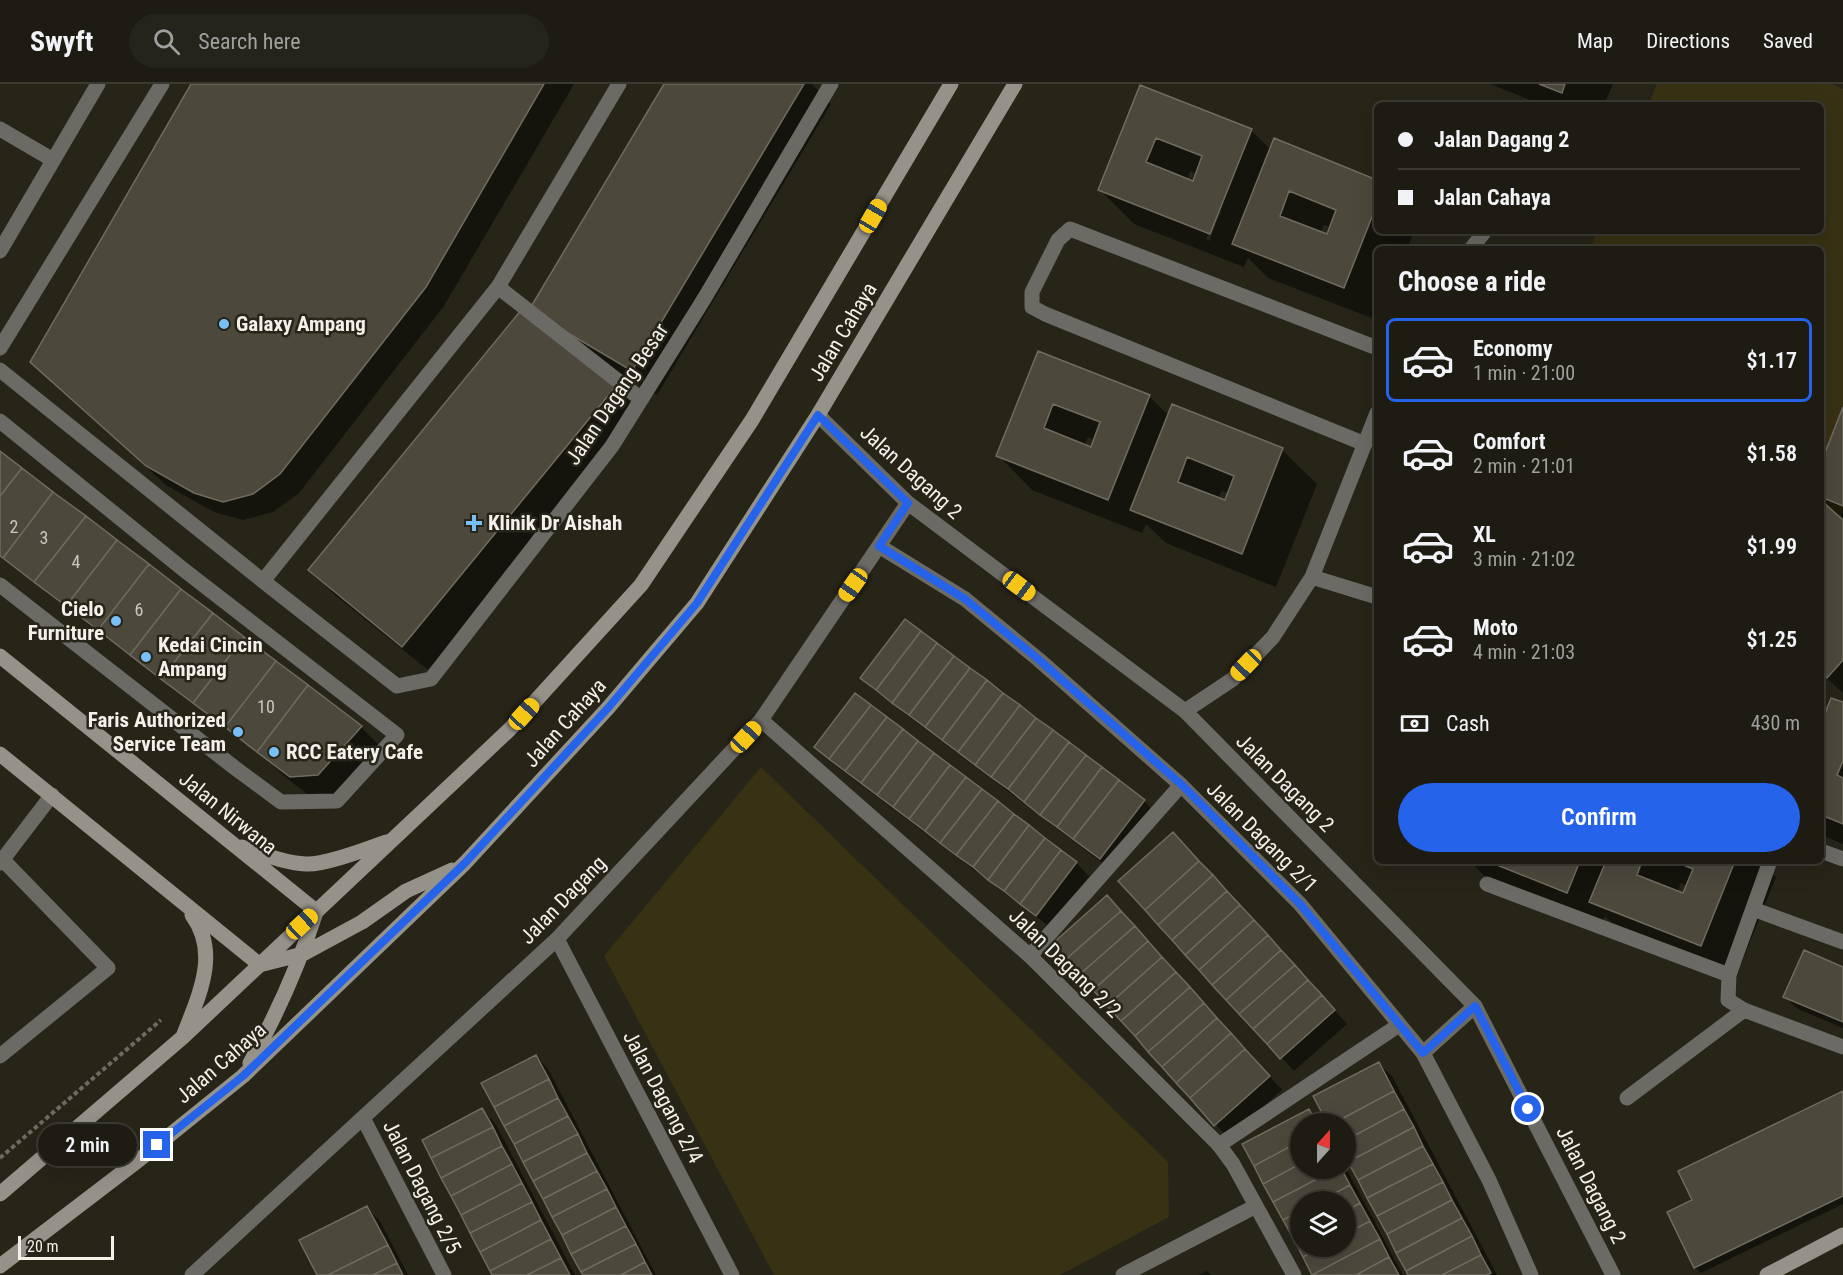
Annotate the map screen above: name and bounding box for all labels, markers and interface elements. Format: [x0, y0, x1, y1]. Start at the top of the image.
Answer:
search box [129, 14, 549, 68]
text: Swyft [30, 25, 93, 58]
icon: search [150, 25, 183, 58]
text: Search here [198, 29, 301, 54]
text: Map [1577, 29, 1613, 53]
text: Directions [1646, 29, 1730, 53]
text: Saved [1763, 29, 1813, 53]
text: Jalan Dagang 2 [1434, 127, 1569, 152]
text: Jalan Cahaya [1434, 185, 1551, 210]
car [856, 196, 890, 236]
text: Choose a ride [1398, 266, 1546, 298]
street label: Jalan Cahaya [804, 278, 882, 386]
place label: Galaxy Ampang [236, 312, 366, 336]
marker: Galaxy Ampang [217, 317, 231, 331]
street label: Jalan Dagang Besar [561, 319, 673, 469]
icon: car [1401, 333, 1455, 387]
text: Economy [1473, 336, 1553, 361]
text: $1.17 [1746, 348, 1797, 373]
text: 1 min · 21:00 [1473, 361, 1575, 385]
street label: Jalan Dagang 2 [855, 420, 967, 524]
icon: car [1401, 426, 1455, 480]
text: Comfort [1473, 429, 1546, 454]
text: $1.58 [1746, 441, 1797, 466]
text: 2 min · 21:01 [1473, 454, 1575, 478]
place label: Klinik Dr Aishah [488, 511, 622, 535]
marker: Klinik Dr Aishah [465, 514, 483, 532]
house number: 2 [10, 516, 19, 537]
icon: car [1401, 519, 1455, 573]
text: XL [1473, 522, 1496, 547]
house number: 3 [40, 527, 48, 548]
text: $1.99 [1746, 534, 1797, 559]
text: 3 min · 21:02 [1473, 547, 1575, 571]
house number: 4 [72, 551, 81, 572]
car [835, 565, 871, 605]
car [999, 568, 1039, 604]
place label: Cielo Furniture [28, 597, 104, 645]
house number: 6 [135, 599, 143, 620]
icon: car [1401, 612, 1455, 666]
marker: Cielo Furniture [109, 614, 123, 628]
text: Moto [1473, 615, 1518, 640]
text: $1.25 [1746, 627, 1797, 652]
place label: Kedai Cincin Ampang [158, 633, 263, 681]
text: 4 min · 21:03 [1473, 640, 1575, 664]
car [1227, 646, 1265, 684]
marker: Kedai Cincin Ampang [139, 650, 153, 664]
street label: Jalan Cahaya [519, 674, 611, 772]
car [505, 695, 543, 733]
house number: 10 [257, 696, 275, 717]
icon: cash [1398, 707, 1431, 740]
place label: Faris Authorized Service Team [88, 708, 226, 756]
text: Cash [1446, 711, 1490, 736]
text: 430 m [1751, 711, 1800, 735]
car [727, 718, 765, 756]
marker: Faris Authorized Service Team [231, 725, 245, 739]
street label: Jalan Dagang 2 [1231, 729, 1339, 837]
place label: RCC Eatery Cafe [286, 740, 423, 764]
marker: RCC Eatery Cafe [267, 745, 281, 759]
street label: Jalan Nirwana [174, 766, 282, 860]
street label: Jalan Dagang 2/1 [1202, 777, 1322, 897]
button: Confirm [1398, 783, 1800, 852]
street label: Jalan Dagang [515, 851, 611, 949]
street label: Jalan Dagang 2/2 [1004, 904, 1126, 1022]
car [283, 905, 321, 943]
street label: Jalan Cahaya [171, 1018, 271, 1108]
street label: Jalan Dagang 2/4 [618, 1027, 708, 1167]
route start [1514, 1095, 1541, 1122]
north arrow [1290, 1113, 1356, 1179]
map controls [1290, 1113, 1356, 1257]
street label: Jalan Dagang 2/5 [378, 1116, 466, 1258]
street label: Jalan Dagang 2 [1551, 1122, 1631, 1248]
callout: 2 min [37, 1124, 136, 1166]
route end [143, 1131, 170, 1158]
text: 2 min [65, 1133, 110, 1157]
button: layers [1290, 1191, 1356, 1257]
scale bar [18, 1233, 114, 1260]
text: 20 m [27, 1237, 59, 1256]

